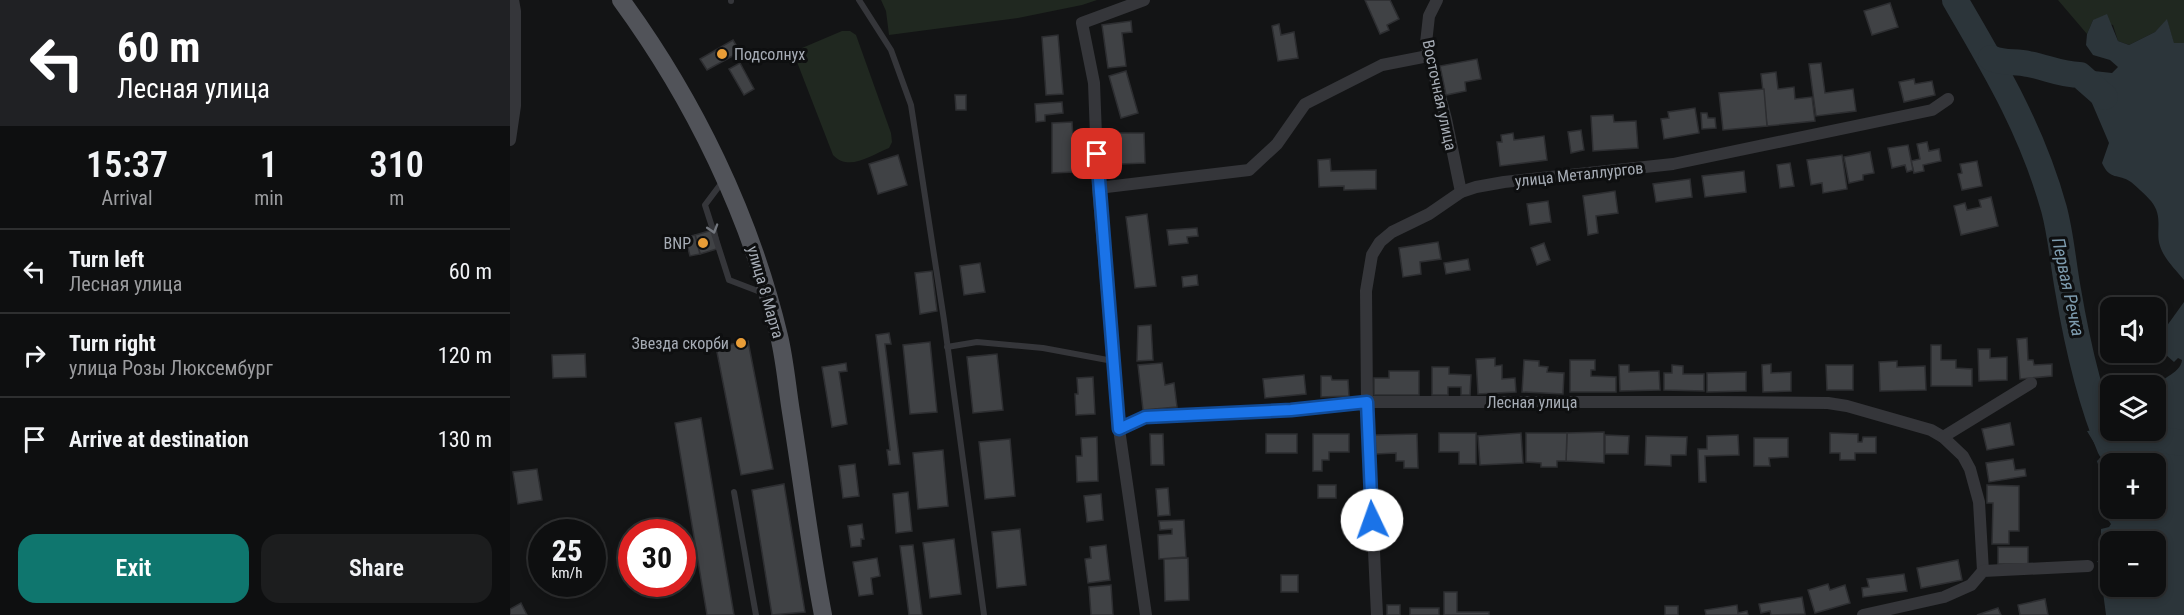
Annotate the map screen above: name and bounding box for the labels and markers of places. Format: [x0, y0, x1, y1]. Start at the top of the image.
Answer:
place label: Подсолнух [734, 45, 805, 64]
marker: Подсолнух [715, 47, 729, 61]
pin [1071, 128, 1122, 179]
place label: BNP [663, 234, 691, 253]
marker: BNP [696, 236, 710, 250]
place label: Звезда скорби [631, 334, 729, 353]
marker: Звезда скорби [734, 336, 748, 350]

